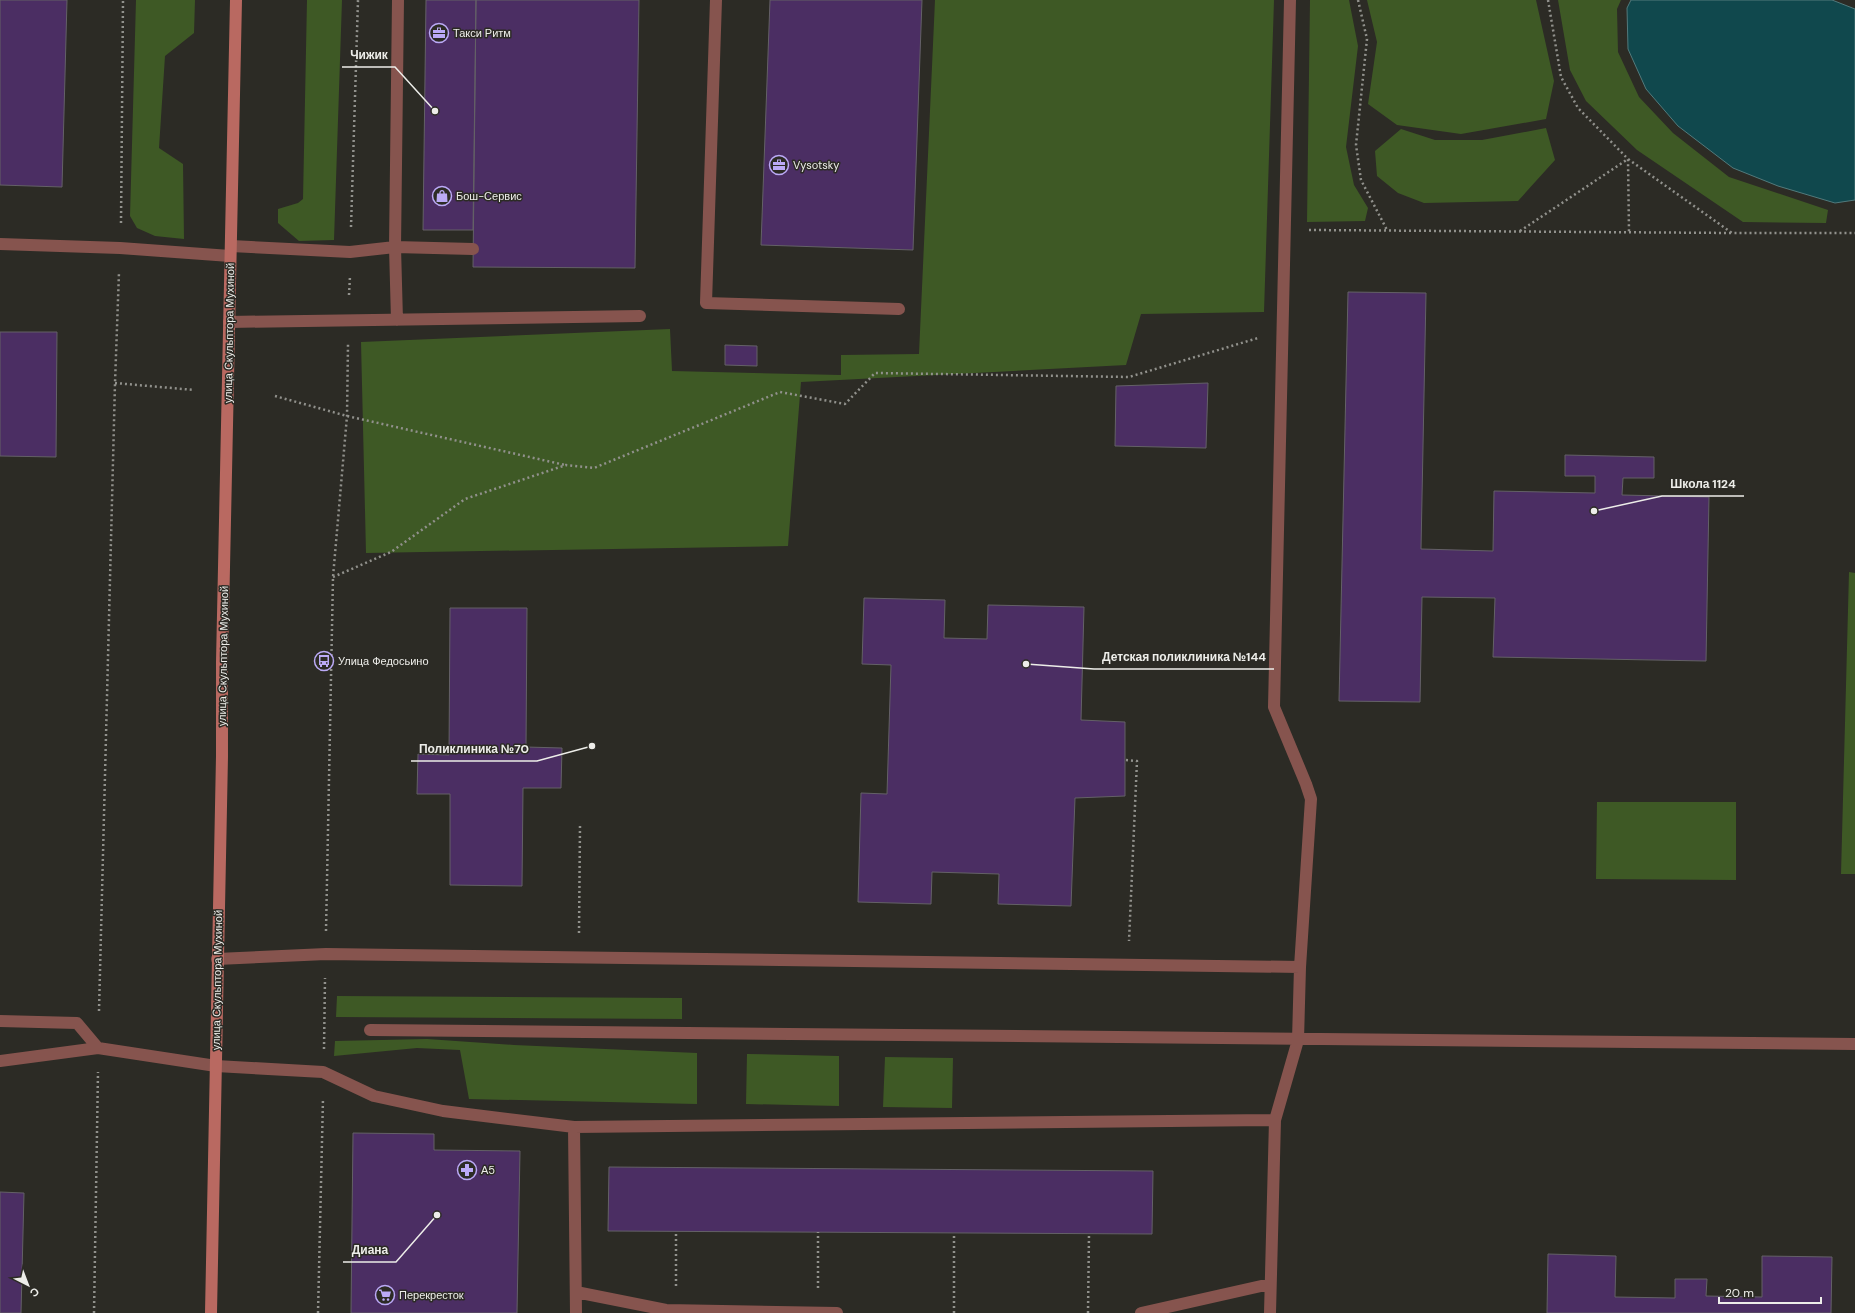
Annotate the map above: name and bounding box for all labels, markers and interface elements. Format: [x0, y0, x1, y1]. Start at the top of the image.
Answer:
office icon: Такси Ритм [428, 22, 450, 44]
place label: Такси Ритм [453, 26, 511, 40]
callout: Чижик [342, 43, 395, 67]
text: Чижик [350, 47, 389, 63]
office icon: Vysotsky [768, 154, 790, 176]
place label: Vysotsky [793, 158, 839, 172]
shop icon: Бош-Сервис [431, 185, 453, 207]
place label: Бош-Сервис [456, 189, 522, 203]
street label: улица Скульптора Мухиной [221, 263, 237, 403]
callout: Школа 1124 [1662, 472, 1744, 496]
text: Школа 1124 [1670, 476, 1736, 492]
street label: улица Скульптора Мухиной [215, 586, 231, 726]
callout: Детская поликлиника №144 [1094, 645, 1274, 669]
text: Детская поликлиника №144 [1102, 649, 1266, 665]
bus stop icon: Улица Федосьино [313, 650, 335, 672]
place label: Улица Федосьино [338, 654, 429, 668]
callout: Поликлиника №70 [411, 737, 537, 761]
text: Поликлиника №70 [419, 741, 529, 757]
street label: улица Скульптора Мухиной [209, 910, 225, 1050]
pharmacy icon: А5 [456, 1159, 478, 1181]
place label: А5 [481, 1163, 495, 1177]
callout: Диана [343, 1238, 396, 1262]
text: Диана [352, 1242, 389, 1258]
north arrow [8, 1265, 48, 1305]
scale bar [1719, 1279, 1821, 1305]
supermarket icon: Перекресток [374, 1284, 396, 1306]
text: С [27, 1285, 42, 1300]
text: 20 m [1725, 1285, 1754, 1301]
place label: Перекресток [399, 1288, 464, 1302]

